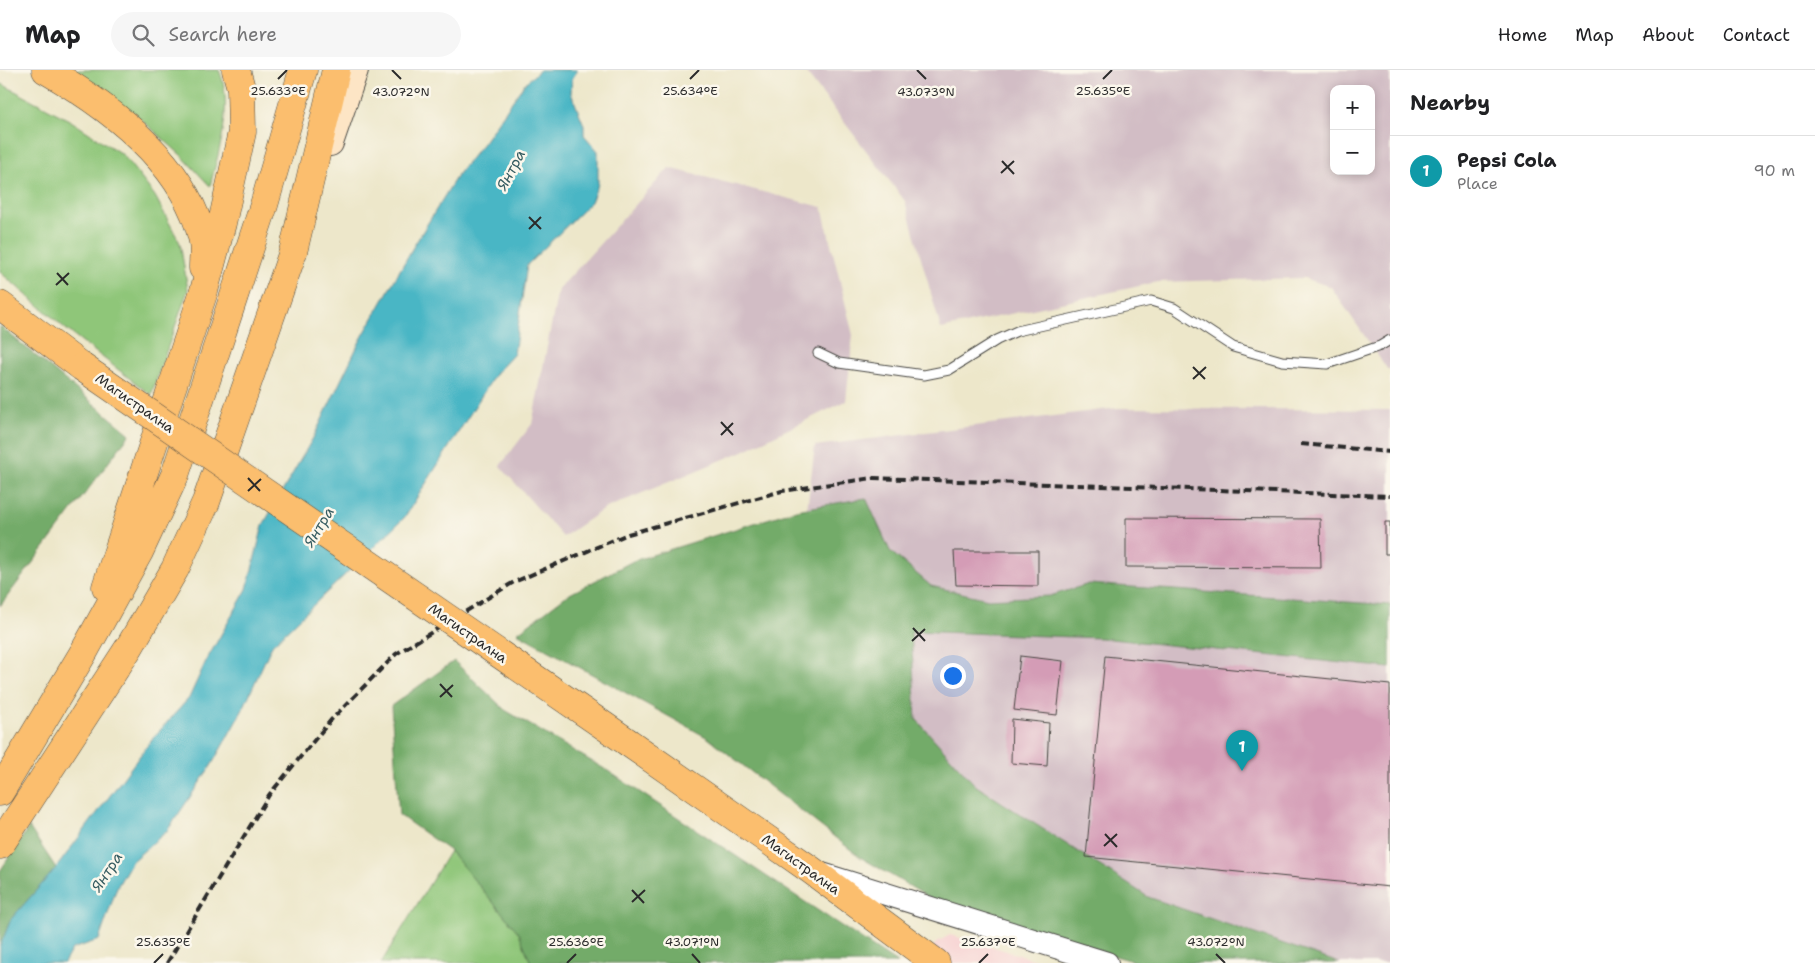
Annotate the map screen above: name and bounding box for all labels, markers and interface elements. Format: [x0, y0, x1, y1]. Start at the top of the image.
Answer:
search box [111, 12, 461, 57]
text: Map [25, 19, 81, 51]
icon: search [129, 21, 157, 49]
text: Search here [169, 22, 277, 47]
text: Home [1498, 23, 1547, 47]
text: Map [1575, 23, 1614, 47]
text: About [1642, 23, 1695, 47]
text: Contact [1723, 23, 1790, 47]
text: 25.633°E [250, 83, 306, 99]
text: 25.634°E [662, 83, 718, 99]
text: 25.635°E [1076, 83, 1130, 99]
text: 43.072°N [372, 84, 430, 100]
text: 43.073°N [897, 84, 955, 100]
map controls [1330, 85, 1375, 175]
button: + [1330, 85, 1375, 130]
text: Nearby [1410, 89, 1490, 117]
button: − [1330, 130, 1375, 175]
water label: Янтра [492, 146, 530, 195]
text: Pepsi Cola [1457, 148, 1557, 173]
text: 1 [1422, 160, 1430, 181]
text: 90 m [1754, 160, 1795, 181]
text: Place [1457, 173, 1498, 194]
street label: Магистрална [92, 369, 178, 437]
water label: Янтра [299, 503, 339, 552]
street label: Магистрална [425, 599, 511, 667]
your location [940, 663, 966, 689]
pin: 1 [1226, 730, 1258, 771]
street label: Магистрална [758, 830, 844, 899]
water label: Янтра [86, 848, 127, 897]
text: 25.635°E [136, 934, 190, 950]
text: 25.636°E [548, 934, 604, 950]
text: 43.071°N [665, 934, 719, 950]
text: 25.637°E [960, 934, 1016, 950]
text: 43.072°N [1187, 934, 1245, 950]

